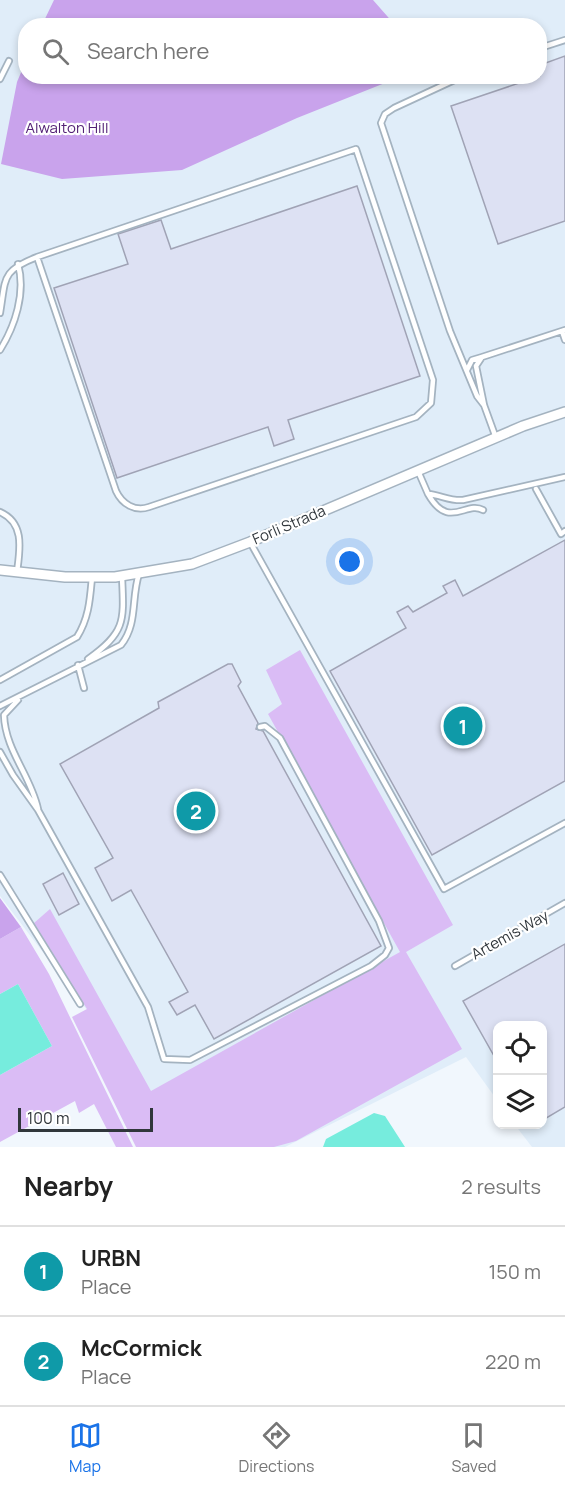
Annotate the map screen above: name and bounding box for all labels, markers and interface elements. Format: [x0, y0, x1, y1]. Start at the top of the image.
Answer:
search box [18, 18, 547, 84]
icon: search [39, 35, 72, 68]
text: Search here [87, 36, 209, 66]
park label: Alwalton Hill [25, 117, 109, 138]
street label: Forli Strada [249, 500, 329, 549]
your location [335, 547, 364, 576]
pin: 1 [444, 704, 482, 748]
pin: 2 [176, 788, 216, 834]
street label: Artemis Way [467, 905, 552, 964]
map controls [493, 1021, 547, 1129]
button: locate [493, 1021, 547, 1075]
button: layers [493, 1075, 547, 1129]
scale bar [18, 1105, 153, 1132]
text: 100 m [27, 1107, 70, 1129]
text: Nearby [24, 1168, 113, 1204]
text: 2 results [461, 1173, 541, 1200]
text: URBN [81, 1243, 141, 1273]
text: 1 [39, 1258, 48, 1285]
text: 150 m [488, 1258, 541, 1285]
text: Place [81, 1273, 131, 1300]
text: McCormick [81, 1333, 202, 1363]
text: 2 [38, 1348, 49, 1375]
text: 220 m [485, 1348, 541, 1375]
text: Place [81, 1363, 131, 1390]
tab: Map [69, 1419, 102, 1477]
tab: Directions [239, 1419, 314, 1477]
tab: Saved [451, 1419, 496, 1477]

